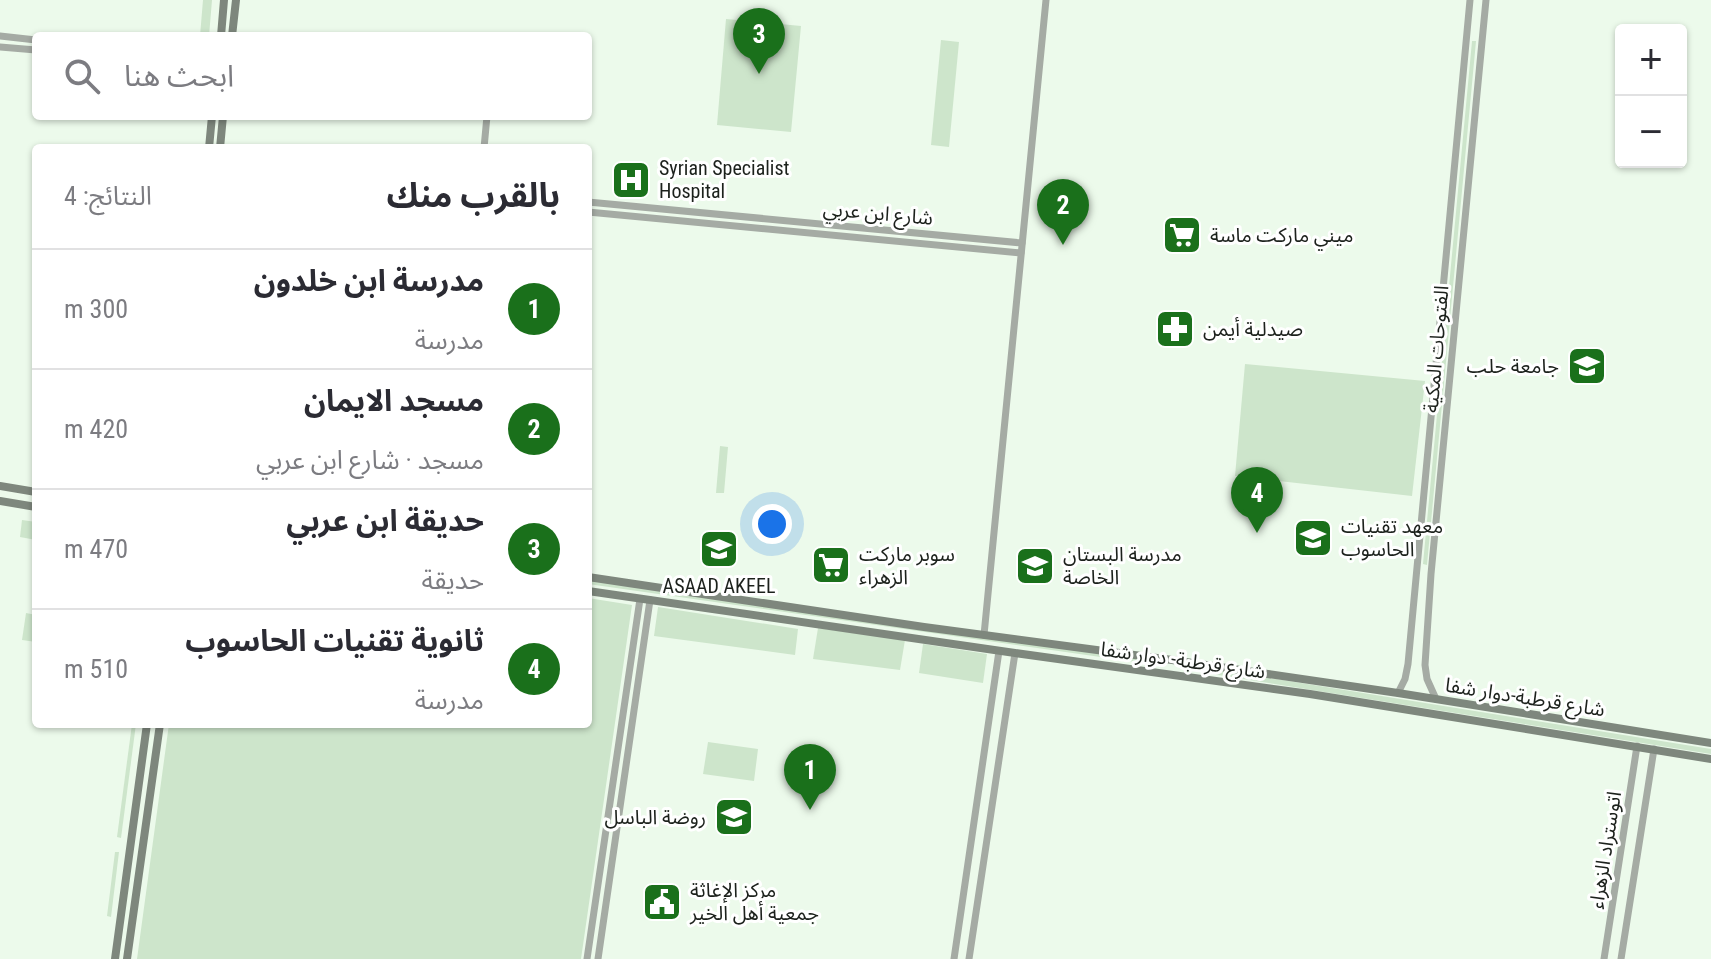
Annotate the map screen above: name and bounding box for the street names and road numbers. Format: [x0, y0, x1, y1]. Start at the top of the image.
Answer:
street label: شارع ابن عربي [822, 196, 934, 233]
street label: الفتوحات المكية [1418, 284, 1454, 414]
street label: شارع قرطبة- دوار شفا [1099, 637, 1267, 686]
street label: شارع قرطبة-دوار شفا [1443, 673, 1607, 724]
street label: اتوستراد الزهراء [1584, 790, 1626, 910]

